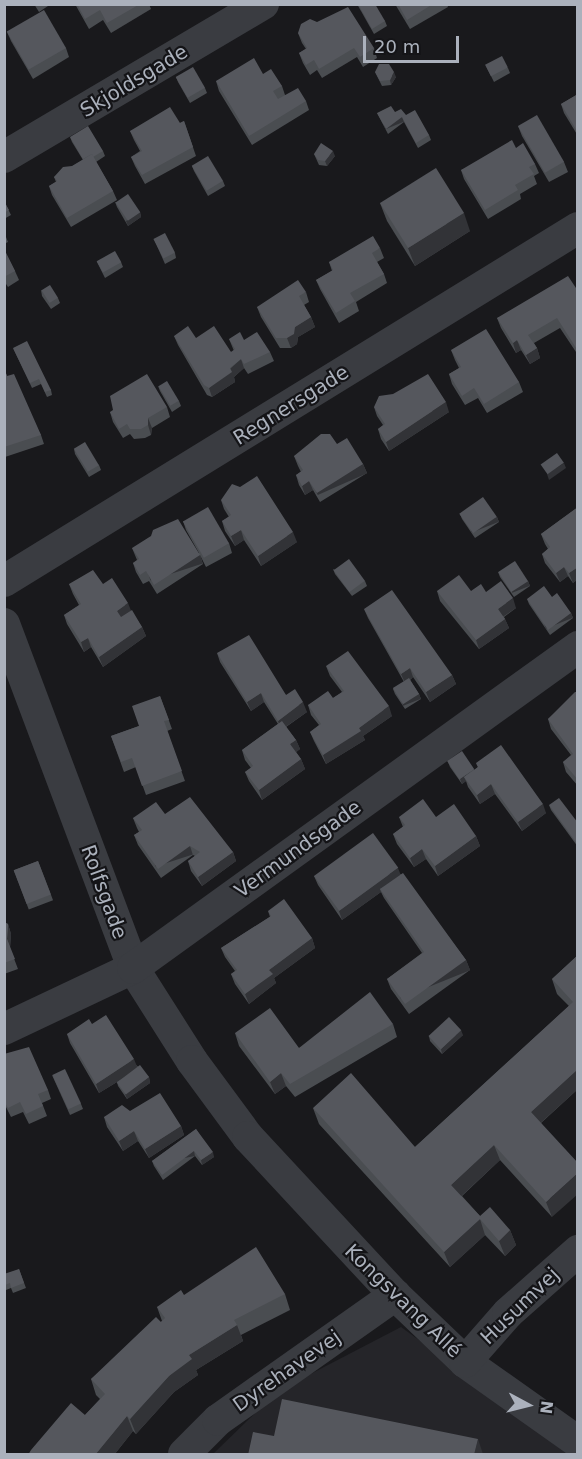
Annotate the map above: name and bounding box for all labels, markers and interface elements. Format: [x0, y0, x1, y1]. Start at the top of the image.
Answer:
scale bar [366, 24, 462, 62]
text: 20 m [374, 36, 420, 57]
street label: Skjoldsgade [76, 40, 192, 122]
street label: Regnersgade [229, 360, 353, 450]
street label: Vermundsgade [230, 795, 366, 903]
street label: Rolfsgade [76, 842, 132, 942]
street label: Kongsvang Allé [340, 1239, 466, 1363]
street label: Husumvej [476, 1263, 564, 1349]
street label: Dyrehavevej [228, 1325, 346, 1417]
north arrow [498, 1375, 558, 1435]
text: N [536, 1399, 557, 1415]

